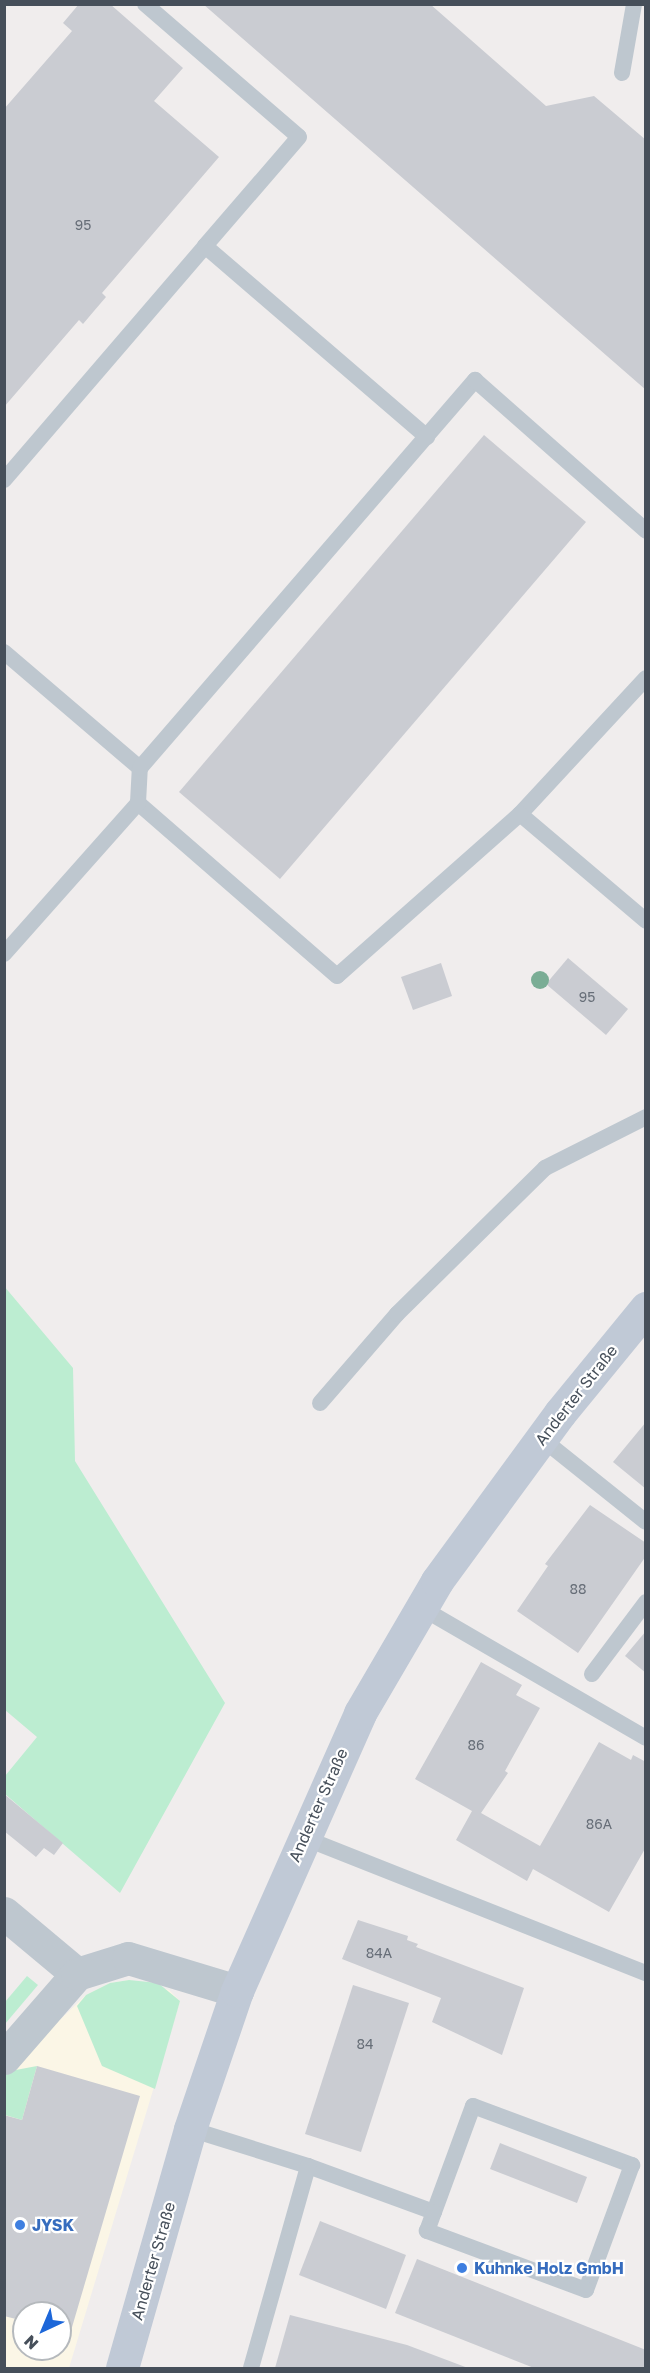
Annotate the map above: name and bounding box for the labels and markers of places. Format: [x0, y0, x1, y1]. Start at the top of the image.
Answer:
place label: JYSK [32, 2215, 74, 2235]
marker: JYSK [13, 2218, 27, 2232]
place label: Kuhnke Holz GmbH [474, 2258, 624, 2278]
marker: Kuhnke Holz GmbH [455, 2261, 469, 2275]

